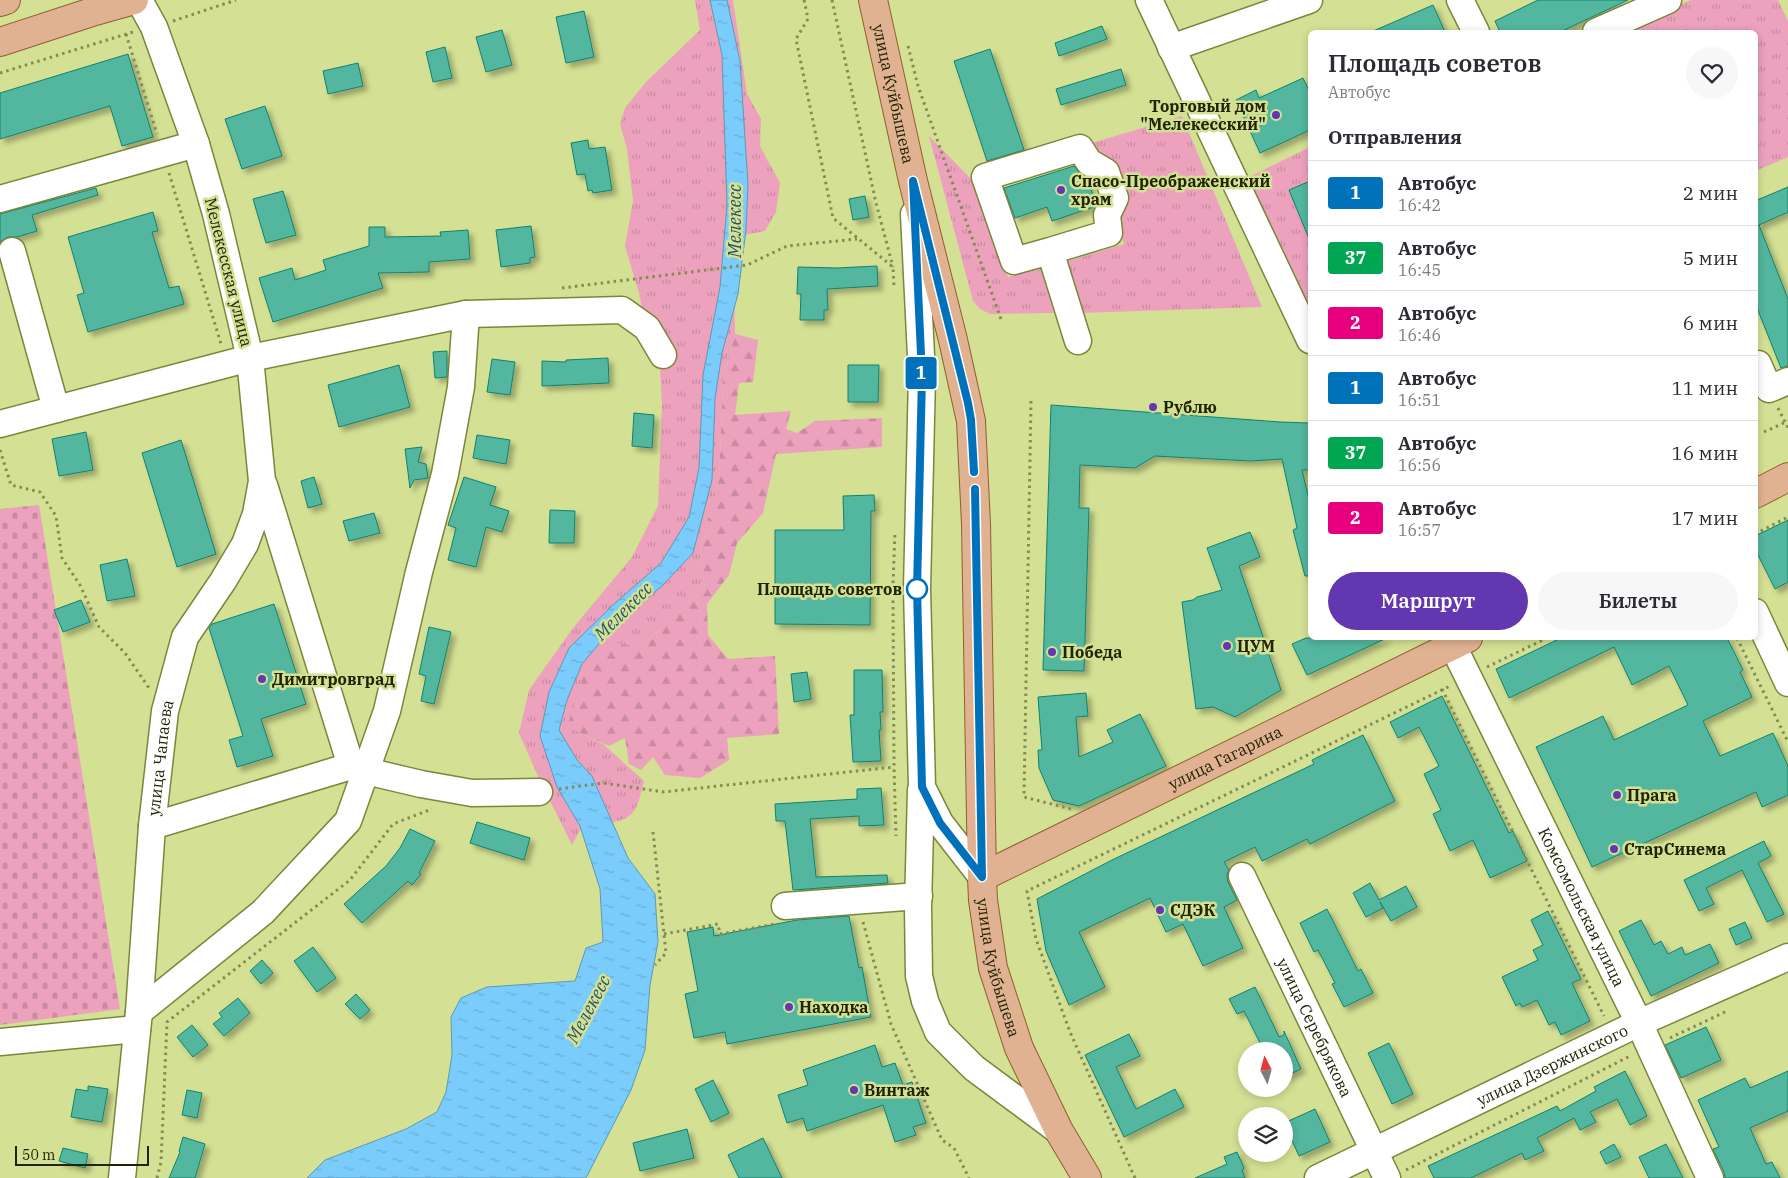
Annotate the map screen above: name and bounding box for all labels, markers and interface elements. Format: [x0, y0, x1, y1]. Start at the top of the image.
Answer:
street label: улица Куйбышева [869, 22, 919, 166]
text: Площадь советов [1328, 47, 1542, 79]
button: heart [1686, 47, 1738, 99]
text: Автобус [1328, 82, 1391, 102]
place label: Торговый дом "Мелекесский" [1140, 96, 1266, 134]
marker: Торговый дом "Мелекесский" [1270, 109, 1282, 121]
text: Отправления [1328, 125, 1462, 149]
place label: Спасо-Преображенский храм [1071, 171, 1270, 209]
text: Автобус [1398, 171, 1476, 195]
text: 1 [1350, 181, 1361, 204]
text: 2 мин [1683, 181, 1738, 205]
water label: Мелекесс [723, 184, 746, 259]
marker: Спасо-Преображенский храм [1055, 184, 1067, 196]
street label: Мелекесская улица [201, 195, 257, 349]
text: 16:42 [1398, 195, 1441, 215]
text: Автобус [1398, 236, 1476, 260]
text: 37 [1345, 246, 1366, 269]
text: 5 мин [1683, 246, 1738, 270]
text: 16:45 [1398, 260, 1441, 280]
text: Автобус [1398, 301, 1476, 325]
text: 2 [1350, 311, 1361, 334]
text: 6 мин [1683, 311, 1738, 335]
text: 16:46 [1398, 325, 1441, 345]
line badge: 1 [905, 357, 937, 389]
text: 1 [916, 361, 926, 384]
text: Автобус [1398, 366, 1476, 390]
text: 1 [1350, 376, 1361, 399]
text: 11 мин [1671, 376, 1738, 400]
text: 16:51 [1398, 390, 1441, 410]
place label: Рублю [1163, 397, 1217, 417]
marker: Рублю [1147, 401, 1159, 413]
text: Автобус [1398, 431, 1476, 455]
text: 37 [1345, 441, 1366, 464]
text: 16 мин [1671, 441, 1738, 465]
text: 16:56 [1398, 455, 1441, 475]
text: Автобус [1398, 496, 1476, 520]
text: 2 [1350, 506, 1361, 529]
text: 17 мин [1671, 506, 1738, 530]
text: 16:57 [1398, 520, 1441, 540]
button: Маршрут [1328, 572, 1528, 630]
button: Билеты [1538, 572, 1738, 630]
water label: Мелекесс [588, 577, 657, 646]
marker: Площадь советов [906, 578, 928, 600]
place label: Площадь советов [757, 579, 902, 599]
place label: ЦУМ [1237, 636, 1275, 656]
marker: ЦУМ [1221, 640, 1233, 652]
place label: Победа [1062, 642, 1122, 662]
marker: Победа [1046, 646, 1058, 658]
place label: Димитровград [272, 669, 395, 689]
marker: Димитровград [256, 673, 268, 685]
street label: улица Чапаева [143, 697, 178, 817]
street label: улица Гагарина [1165, 721, 1286, 794]
place label: Прага [1627, 785, 1677, 805]
marker: Прага [1611, 789, 1623, 801]
street label: Комсомольская улица [1534, 824, 1630, 990]
place label: СтарСинема [1624, 839, 1726, 859]
marker: СтарСинема [1608, 843, 1620, 855]
street label: улица Куйбышева [973, 897, 1025, 1040]
place label: СДЭК [1170, 900, 1215, 920]
marker: СДЭК [1154, 904, 1166, 916]
street label: улица Серебрякова [1273, 954, 1357, 1101]
water label: Мелекесс [560, 971, 616, 1048]
place label: Находка [799, 997, 869, 1017]
marker: Находка [783, 1001, 795, 1013]
street label: улица Дзержинского [1473, 1020, 1631, 1110]
north arrow [1238, 1042, 1292, 1098]
map controls [1238, 1042, 1293, 1162]
place label: Винтаж [864, 1080, 930, 1100]
marker: Винтаж [848, 1084, 860, 1096]
button: layers [1238, 1107, 1293, 1162]
scale bar [15, 1143, 149, 1166]
text: 50 m [22, 1146, 55, 1164]

